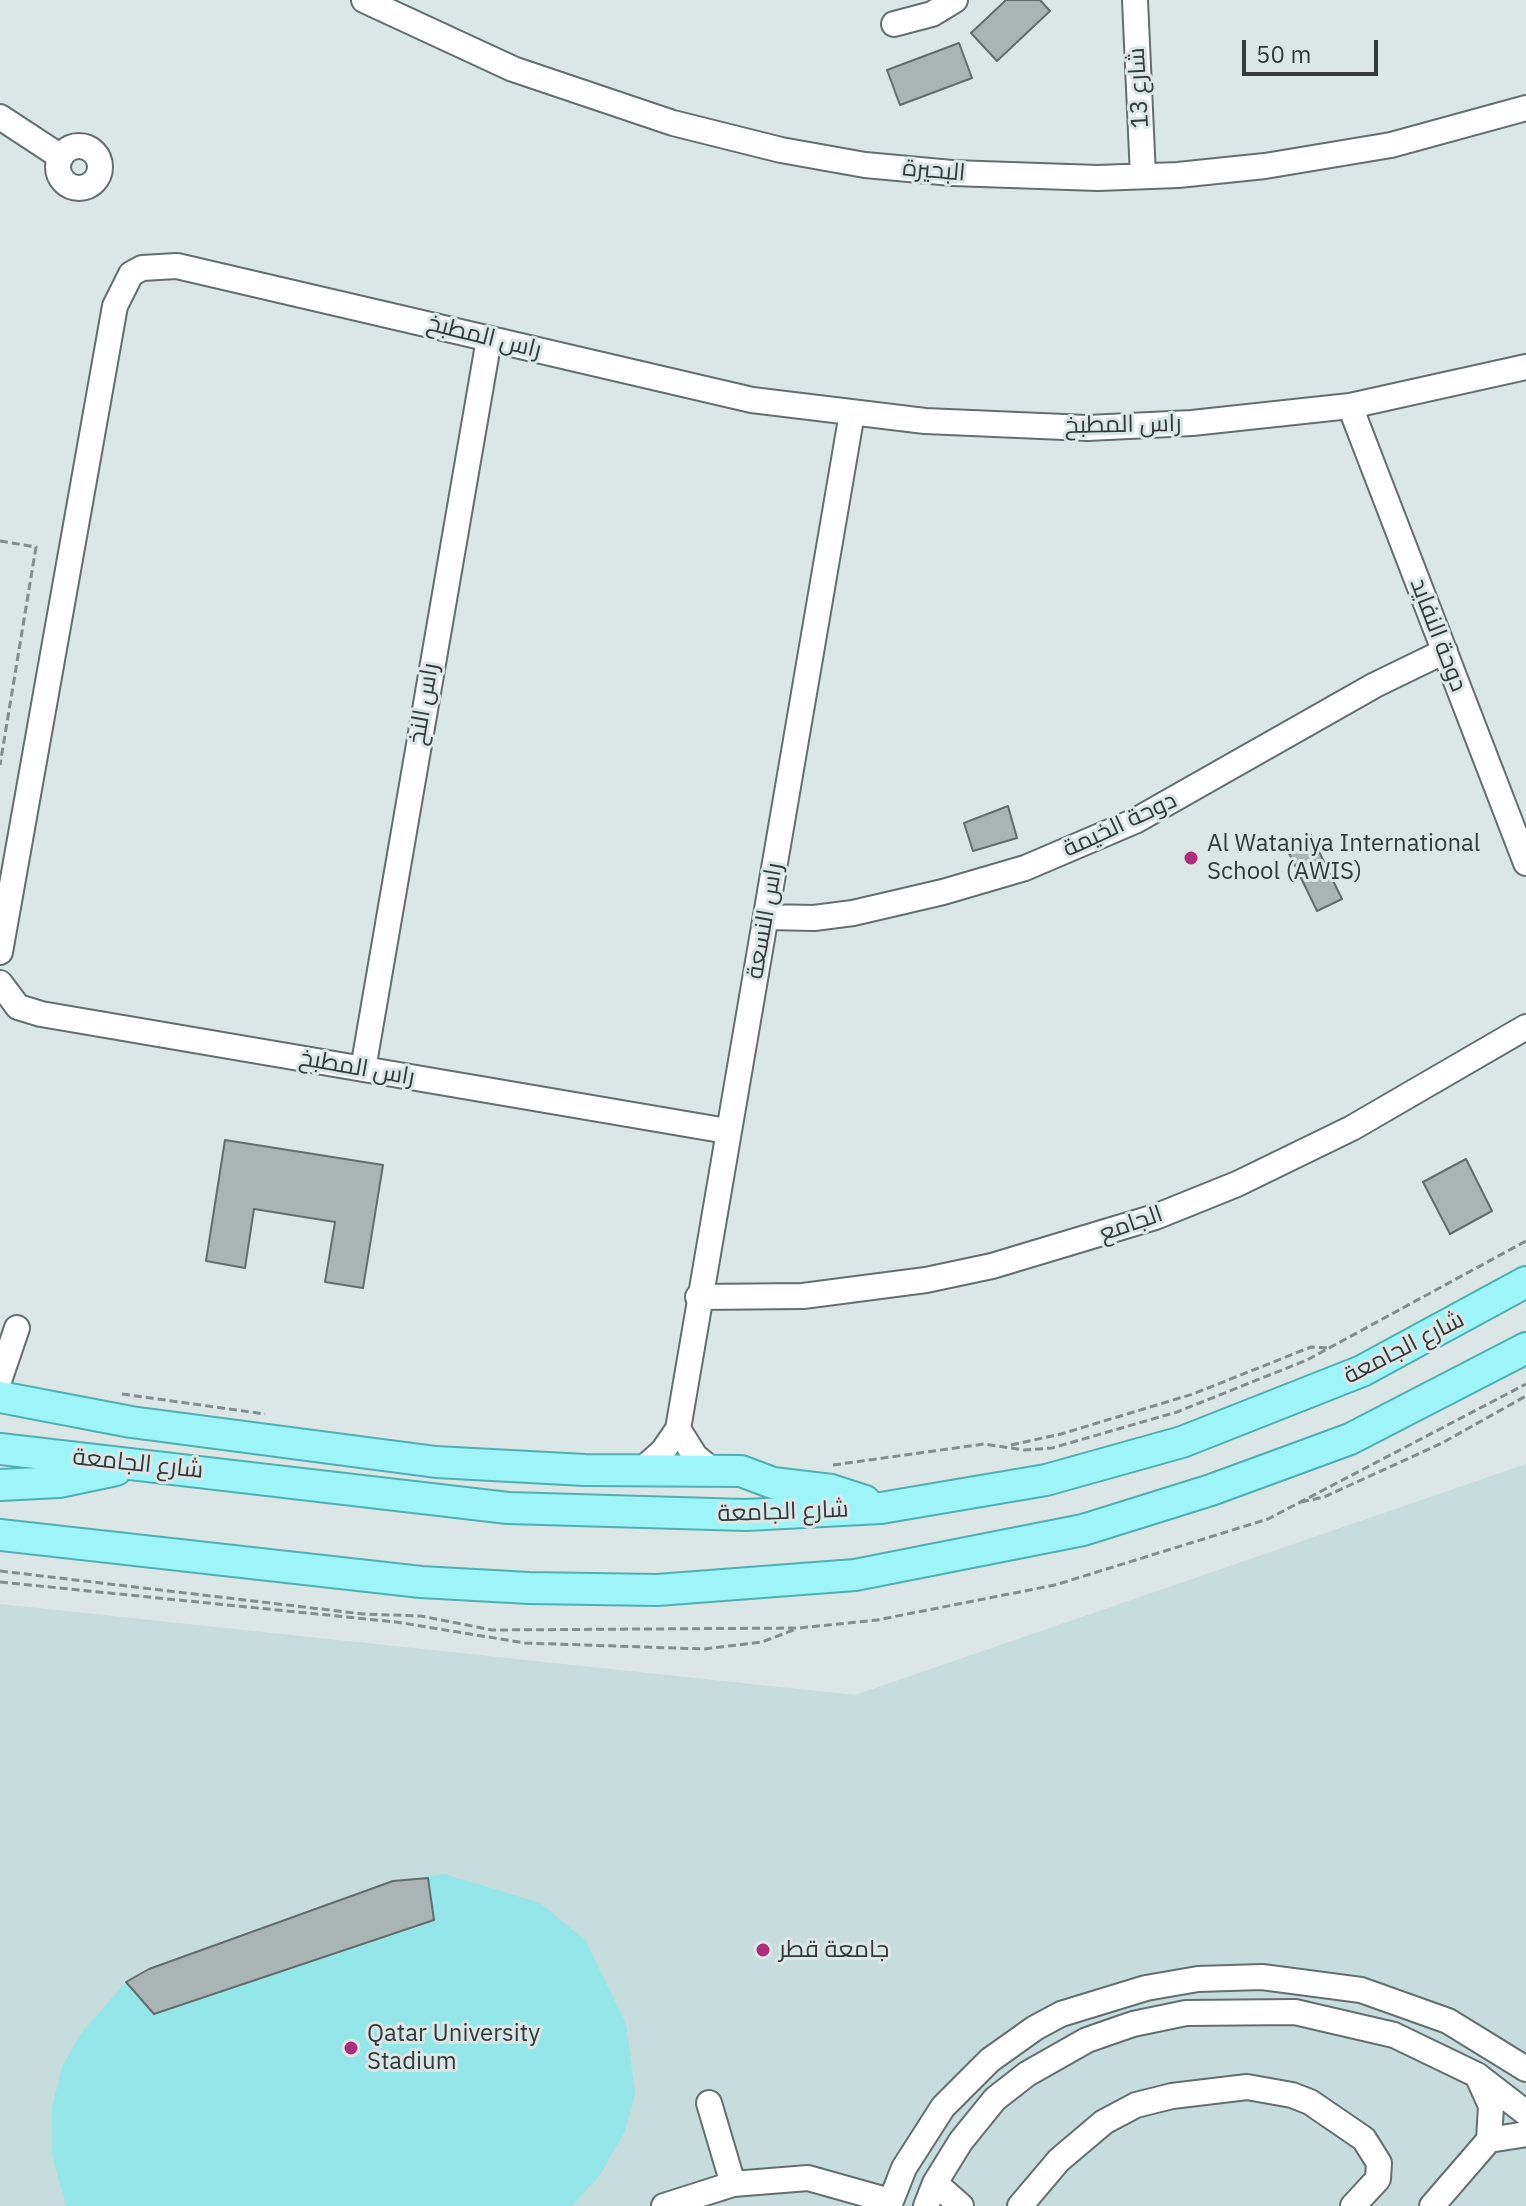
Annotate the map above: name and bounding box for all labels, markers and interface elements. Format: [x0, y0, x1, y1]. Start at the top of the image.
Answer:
scale bar [1246, 24, 1382, 74]
text: 50 m [1256, 38, 1311, 70]
street label: شارع 13 [1123, 47, 1155, 129]
street label: البحيرة [901, 154, 967, 188]
street label: راس المطبخ [424, 309, 544, 365]
street label: راس المطبخ [1064, 410, 1182, 440]
street label: دوحة النفايد [1403, 574, 1473, 696]
street label: راس النخ [403, 661, 445, 747]
street label: دوحة الخيمة [1059, 786, 1181, 864]
place label: Al Wataniya International School (AWIS) [1207, 830, 1480, 886]
marker: Al Wataniya International School (AWIS) [1182, 849, 1200, 867]
street label: راس النسعة [741, 861, 789, 981]
street label: راس المطبخ [297, 1044, 417, 1092]
street label: الجامع [1096, 1200, 1166, 1248]
street label: شارع الجامعة [1339, 1305, 1469, 1391]
street label: شارع الجامعة [71, 1443, 205, 1485]
street label: شارع الجامعة [717, 1495, 849, 1529]
place label: جامعة قطر [779, 1936, 889, 1964]
marker: جامعة قطر [754, 1941, 772, 1959]
place label: Qatar University Stadium [367, 2020, 540, 2076]
marker: Qatar University Stadium [342, 2039, 360, 2057]

